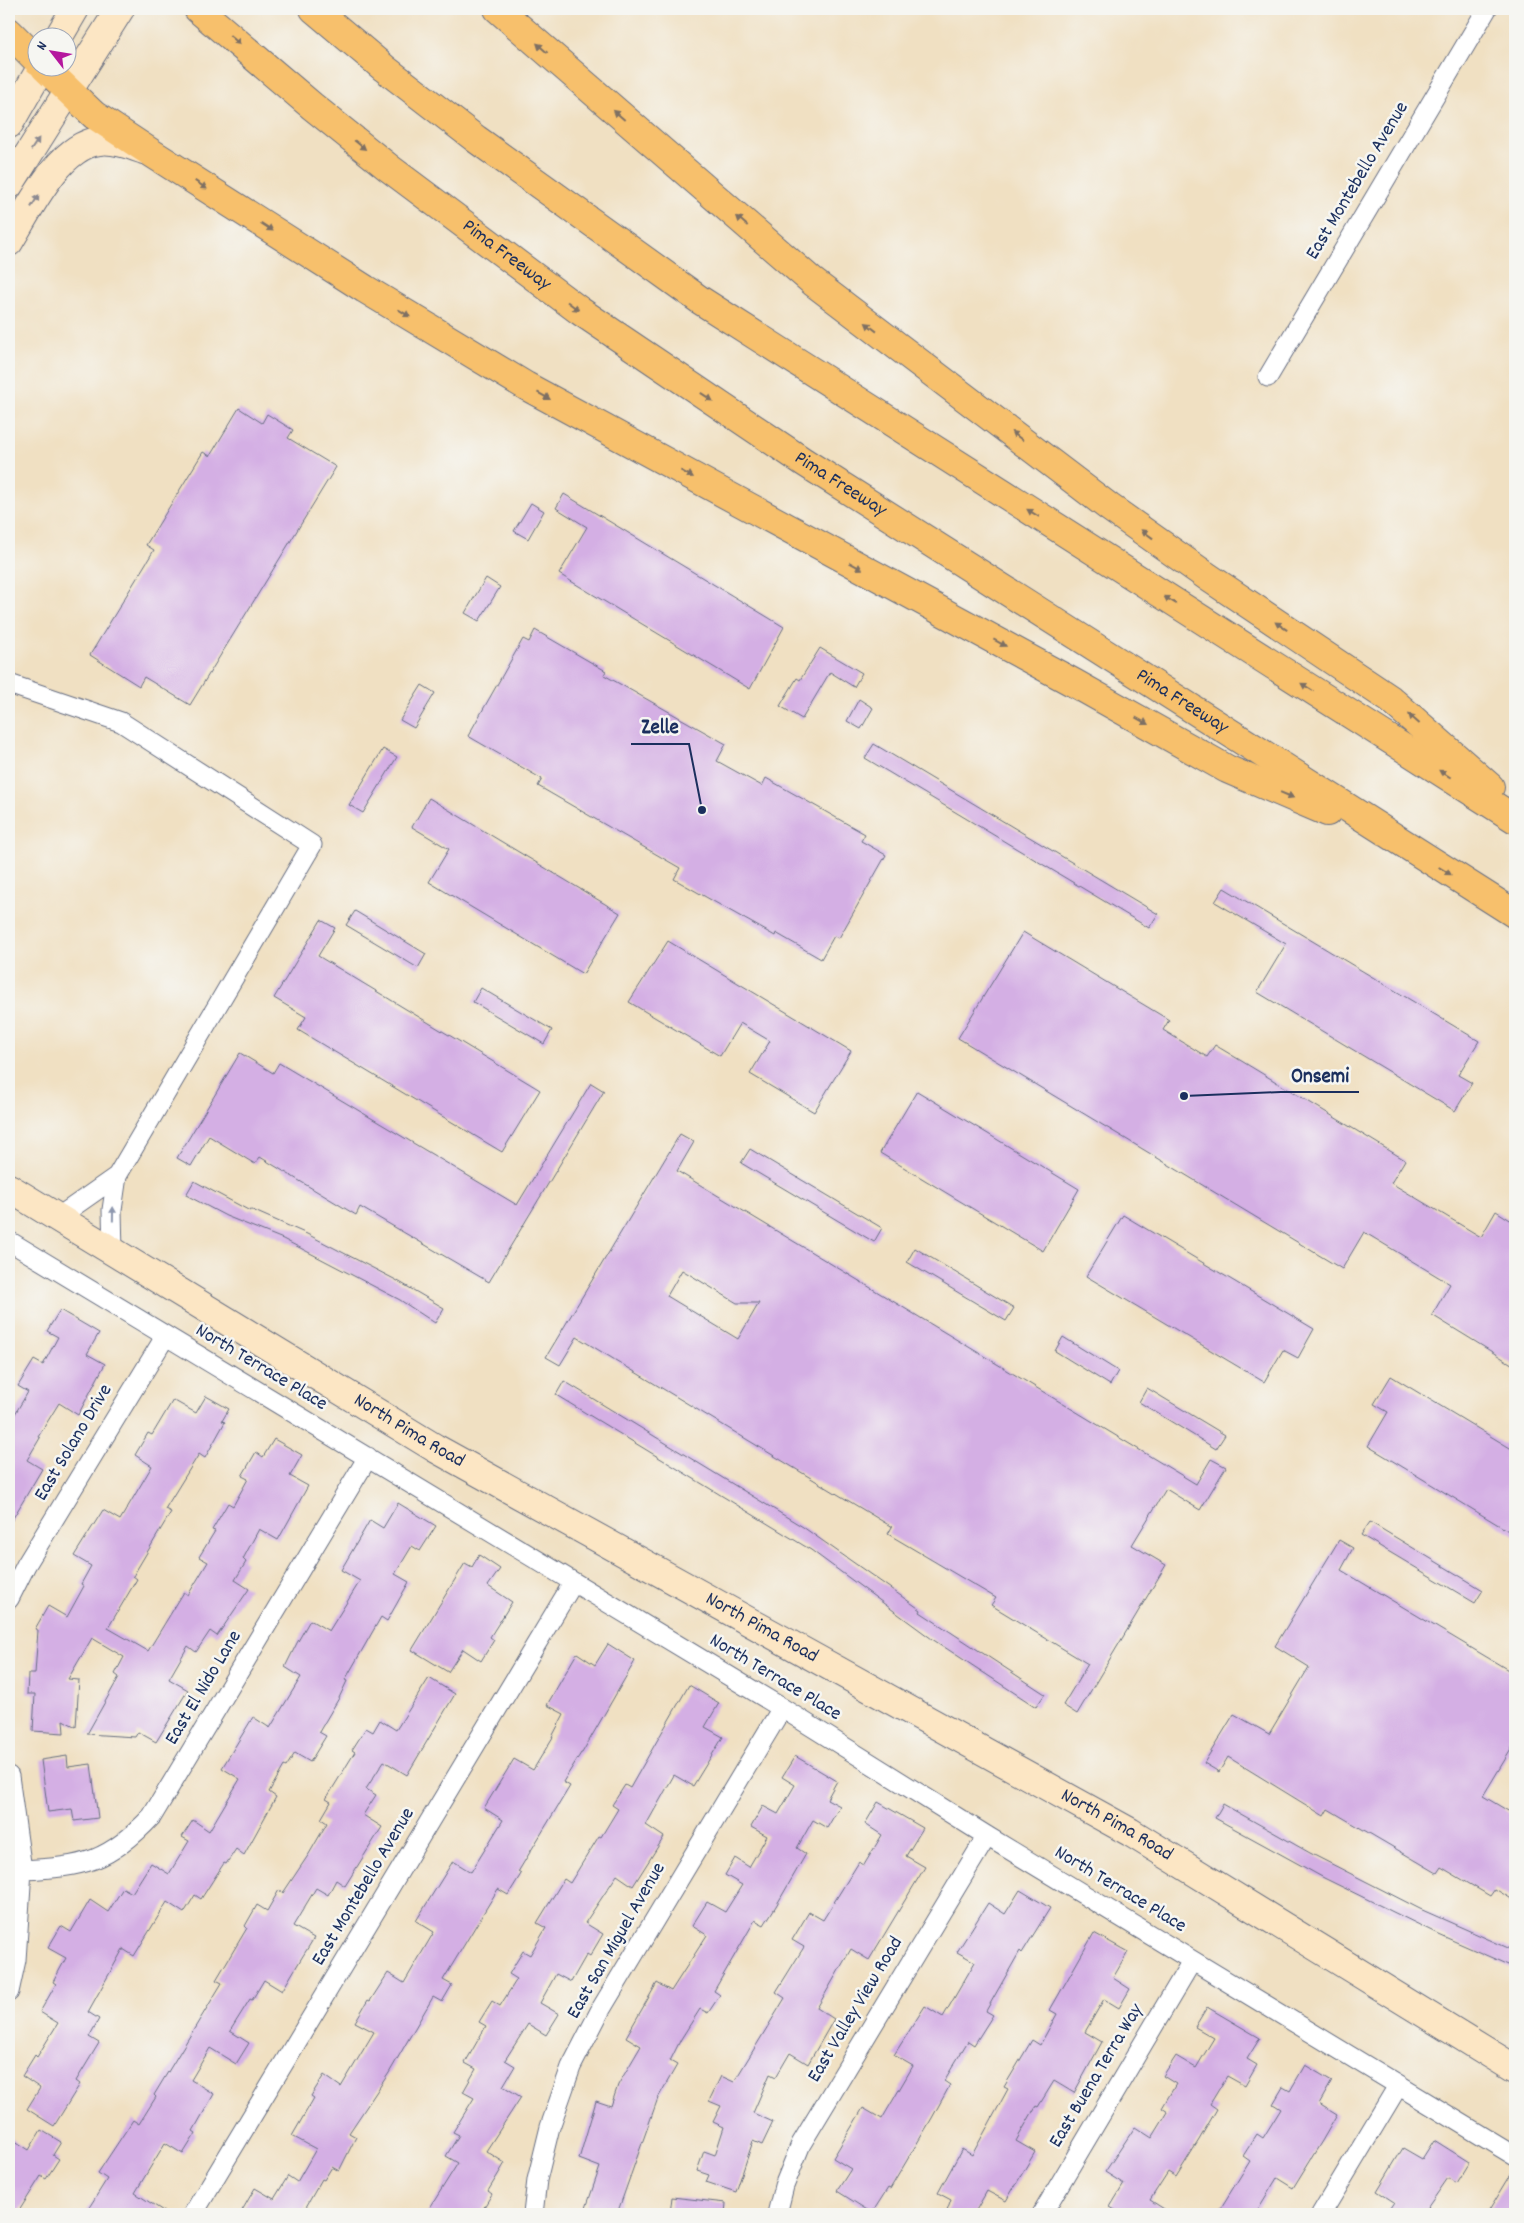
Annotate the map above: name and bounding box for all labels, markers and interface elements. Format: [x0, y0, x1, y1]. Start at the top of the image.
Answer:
north arrow [28, 28, 78, 78]
one-way arrow [228, 35, 241, 46]
text: N [32, 38, 53, 54]
one-way arrow [535, 42, 548, 53]
street label: East Montebello Avenue [1300, 96, 1416, 265]
one-way arrow [613, 109, 625, 121]
one-way arrow [30, 137, 40, 151]
one-way arrow [353, 139, 366, 150]
one-way arrow [194, 180, 207, 190]
one-way arrow [30, 194, 39, 207]
street label: Pima Freeway [456, 213, 557, 299]
one-way arrow [736, 215, 748, 227]
one-way arrow [260, 222, 273, 232]
one-way arrow [566, 300, 579, 311]
one-way arrow [398, 308, 411, 318]
one-way arrow [865, 322, 878, 333]
one-way arrow [537, 392, 551, 400]
one-way arrow [701, 392, 714, 402]
one-way arrow [1011, 431, 1024, 442]
street label: Pima Freeway [788, 445, 893, 525]
one-way arrow [679, 470, 694, 478]
one-way arrow [1027, 508, 1040, 517]
one-way arrow [1141, 528, 1154, 539]
one-way arrow [849, 562, 864, 570]
one-way arrow [1164, 595, 1177, 604]
one-way arrow [1274, 621, 1288, 631]
one-way arrow [992, 639, 1007, 647]
street label: Pima Freeway [1130, 662, 1234, 743]
one-way arrow [1301, 682, 1314, 692]
callout: Zelle [631, 708, 689, 744]
one-way arrow [1408, 713, 1420, 725]
text: Zelle [641, 714, 679, 744]
one-way arrow [1135, 717, 1149, 725]
one-way arrow [1438, 769, 1451, 779]
one-way arrow [1280, 791, 1294, 799]
one-way arrow [1439, 867, 1452, 876]
callout: Onsemi [1281, 1056, 1359, 1092]
text: Onsemi [1291, 1063, 1349, 1093]
one-way arrow [109, 1206, 117, 1222]
street label: North Terrace Place [190, 1317, 333, 1419]
street label: East Solano Drive [28, 1379, 120, 1507]
street label: North Pima Road [348, 1387, 469, 1476]
street label: North Pima Road [700, 1586, 823, 1671]
street label: East El Nido Lane [159, 1625, 249, 1751]
street label: North Terrace Place [704, 1627, 847, 1729]
street label: North Pima Road [1055, 1782, 1178, 1869]
street label: East Montebello Avenue [306, 1802, 422, 1971]
street label: North Terrace Place [1049, 1839, 1192, 1941]
street label: East San Miguel Avenue [561, 1857, 673, 2024]
street label: East Valley View Road [801, 1932, 911, 2088]
street label: East Buena Terra Way [1043, 1998, 1152, 2153]

